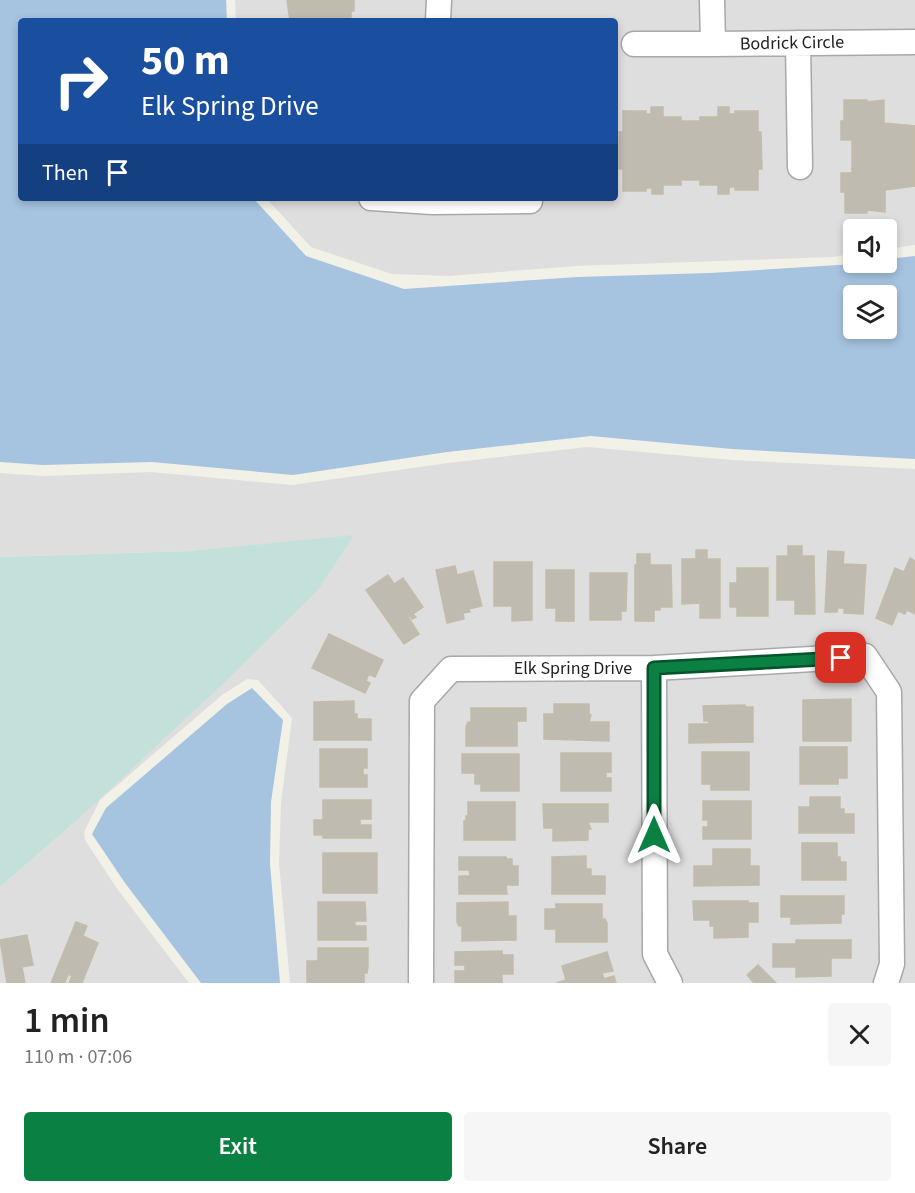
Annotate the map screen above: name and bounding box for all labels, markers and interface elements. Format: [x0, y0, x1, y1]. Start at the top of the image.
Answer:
street label: Bodrick Circle [740, 30, 844, 56]
text: 50 m [141, 31, 230, 91]
icon: right [42, 42, 120, 120]
text: Elk Spring Drive [141, 87, 319, 126]
icon: arrive [101, 156, 134, 189]
text: Then [42, 157, 89, 189]
map controls [843, 219, 897, 339]
button: sound [843, 219, 897, 273]
button: layers [843, 285, 897, 339]
pin [815, 632, 866, 683]
icon: arrive [824, 641, 857, 674]
street label: Elk Spring Drive [514, 656, 632, 681]
position arrow [622, 803, 686, 867]
text: 1 min [24, 995, 110, 1046]
button: close [828, 1003, 891, 1066]
text: 110 m · 07:06 [24, 1043, 132, 1071]
button: Exit [24, 1112, 452, 1181]
button: Share [464, 1112, 891, 1181]

